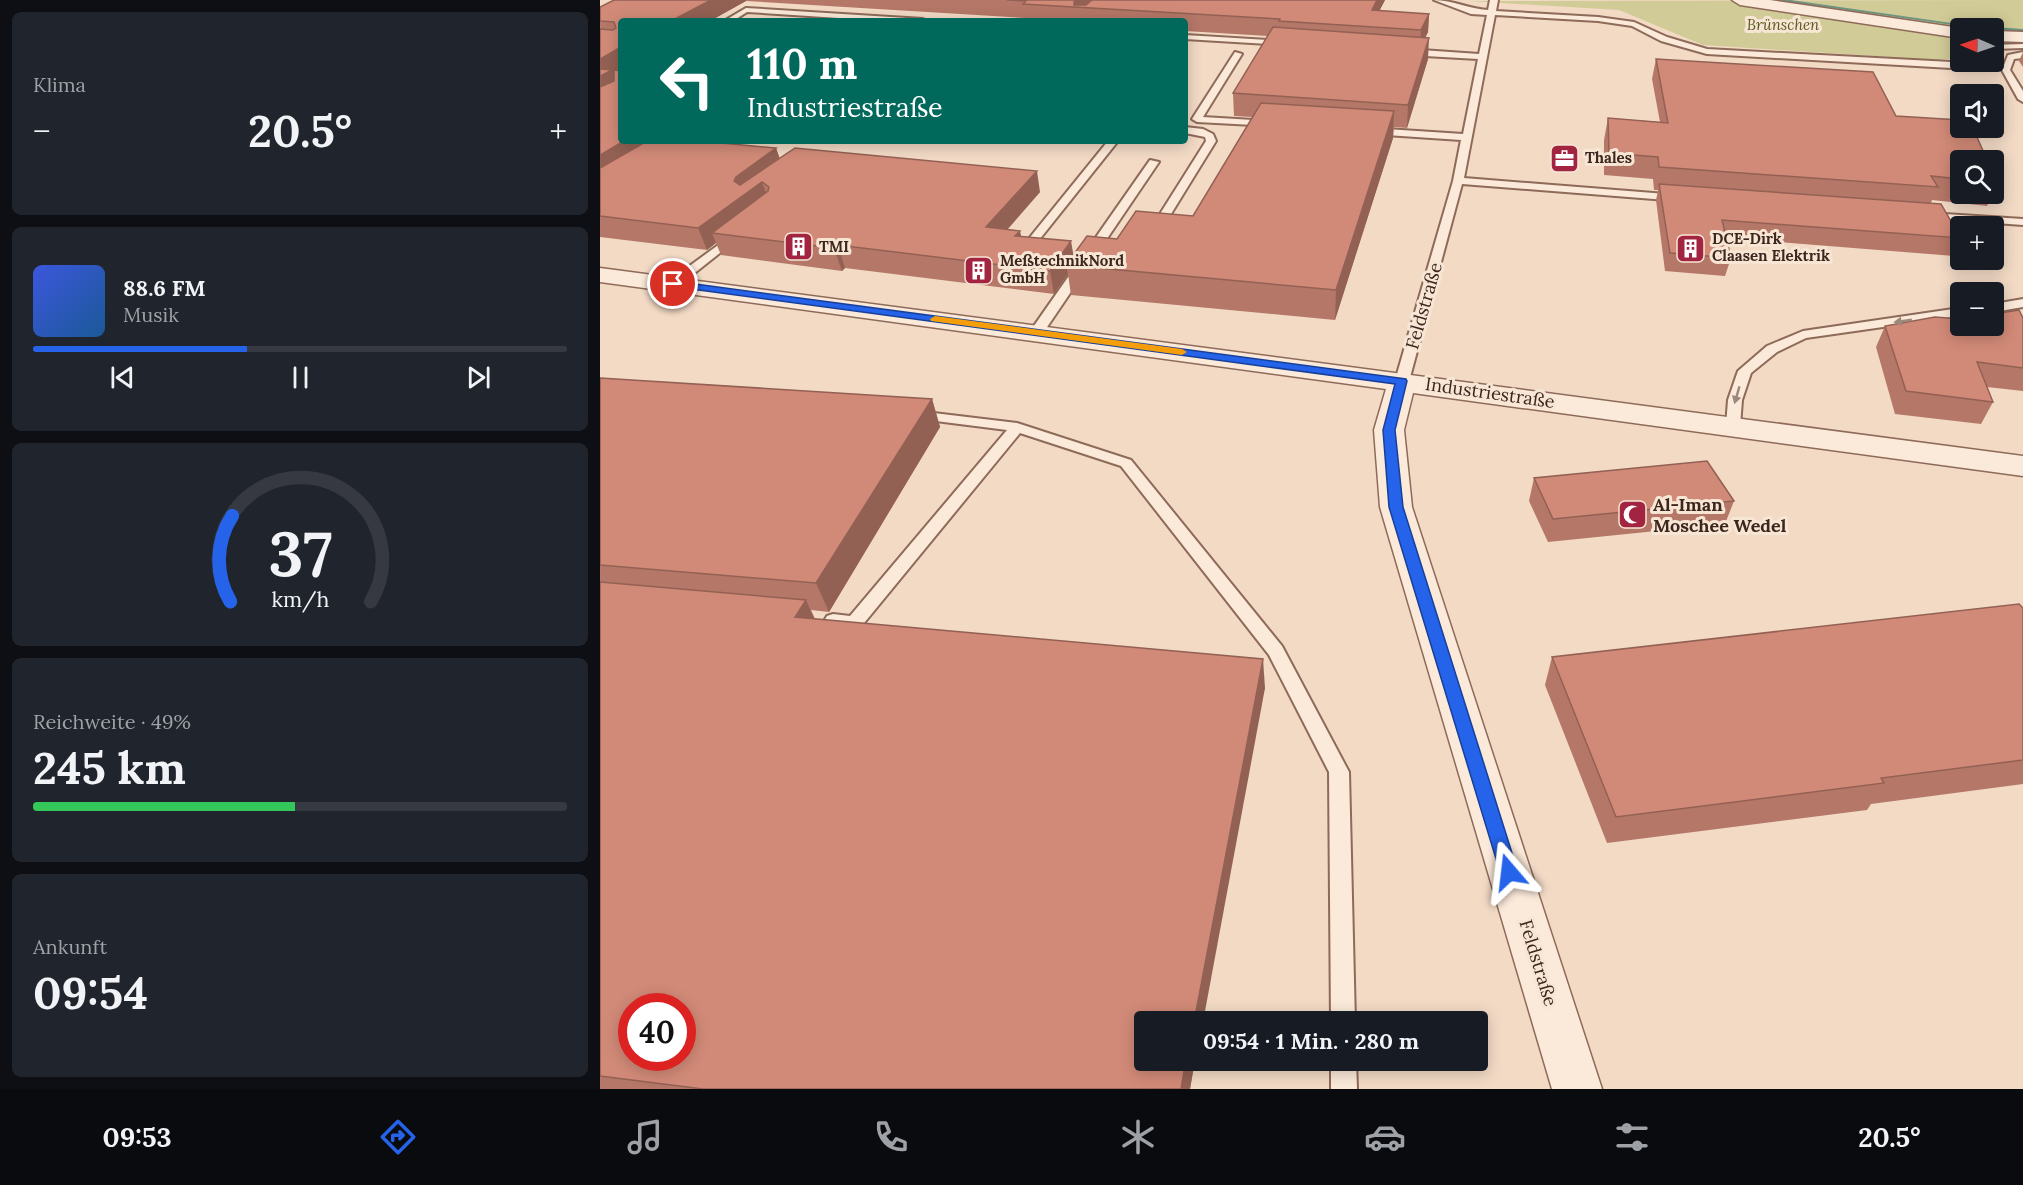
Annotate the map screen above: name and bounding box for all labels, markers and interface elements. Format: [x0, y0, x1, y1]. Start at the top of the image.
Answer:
park label: Brünschen [1747, 15, 1820, 34]
north arrow [1950, 18, 2004, 72]
map controls [1950, 18, 2004, 336]
text: 110 m [747, 37, 858, 91]
icon: left [648, 42, 726, 120]
text: Klima [33, 72, 86, 97]
button: sound [1950, 84, 2004, 138]
text: Industriestraße [747, 90, 943, 124]
text: 20.5° [248, 102, 352, 159]
text: − [33, 110, 51, 152]
text: + [549, 110, 567, 152]
office icon: Thales [1548, 142, 1580, 174]
place label: Thales [1585, 148, 1632, 167]
button: search [1950, 150, 2004, 204]
button: + [1950, 216, 2004, 270]
place label: DCE-Dirk Claasen Elektrik [1712, 229, 1830, 265]
building icon: TMI [782, 231, 814, 263]
building icon: DCE-Dirk Claasen Elektrik [1675, 232, 1707, 264]
place label: TMI [819, 237, 849, 256]
place label: MeßtechnikNord GmbH [1000, 251, 1124, 287]
building icon: MeßtechnikNord GmbH [963, 254, 995, 286]
pin [647, 258, 698, 309]
street label: Feldstraße [1400, 260, 1447, 352]
icon: arrive [656, 267, 689, 300]
text: 88.6 FM [123, 274, 206, 302]
button: − [1950, 282, 2004, 336]
text: Musik [123, 302, 179, 327]
one-way arrow [1893, 316, 1912, 325]
icon: previous [106, 361, 139, 394]
icon: pause [284, 361, 317, 394]
icon: next [462, 361, 495, 394]
street label: Industriestraße [1424, 372, 1557, 413]
one-way arrow [1732, 386, 1741, 404]
place label: Al-Iman Moschee Wedel [1653, 493, 1787, 537]
mosque icon: Al-Iman Moschee Wedel [1616, 499, 1648, 531]
text: 37 [268, 513, 332, 593]
text: km/h [271, 585, 329, 613]
text: Reichweite · 49% [33, 709, 191, 734]
text: 245 km [33, 739, 186, 796]
position arrow [1477, 840, 1541, 904]
street label: Feldstraße [1514, 917, 1563, 1009]
text: Ankunft [33, 934, 107, 959]
text: 09:54 [33, 964, 148, 1021]
speed limit sign: 40 [618, 993, 696, 1071]
text: 09:54 · 1 Min. · 280 m [1203, 1027, 1419, 1055]
icon: directions [377, 1116, 419, 1158]
icon: music [624, 1116, 666, 1158]
icon: phone [870, 1116, 912, 1158]
icon: climate [1117, 1116, 1159, 1158]
icon: car [1364, 1116, 1406, 1158]
icon: filters [1611, 1116, 1653, 1158]
text: 09:53 [102, 1120, 172, 1154]
text: 20.5° [1858, 1120, 1921, 1154]

